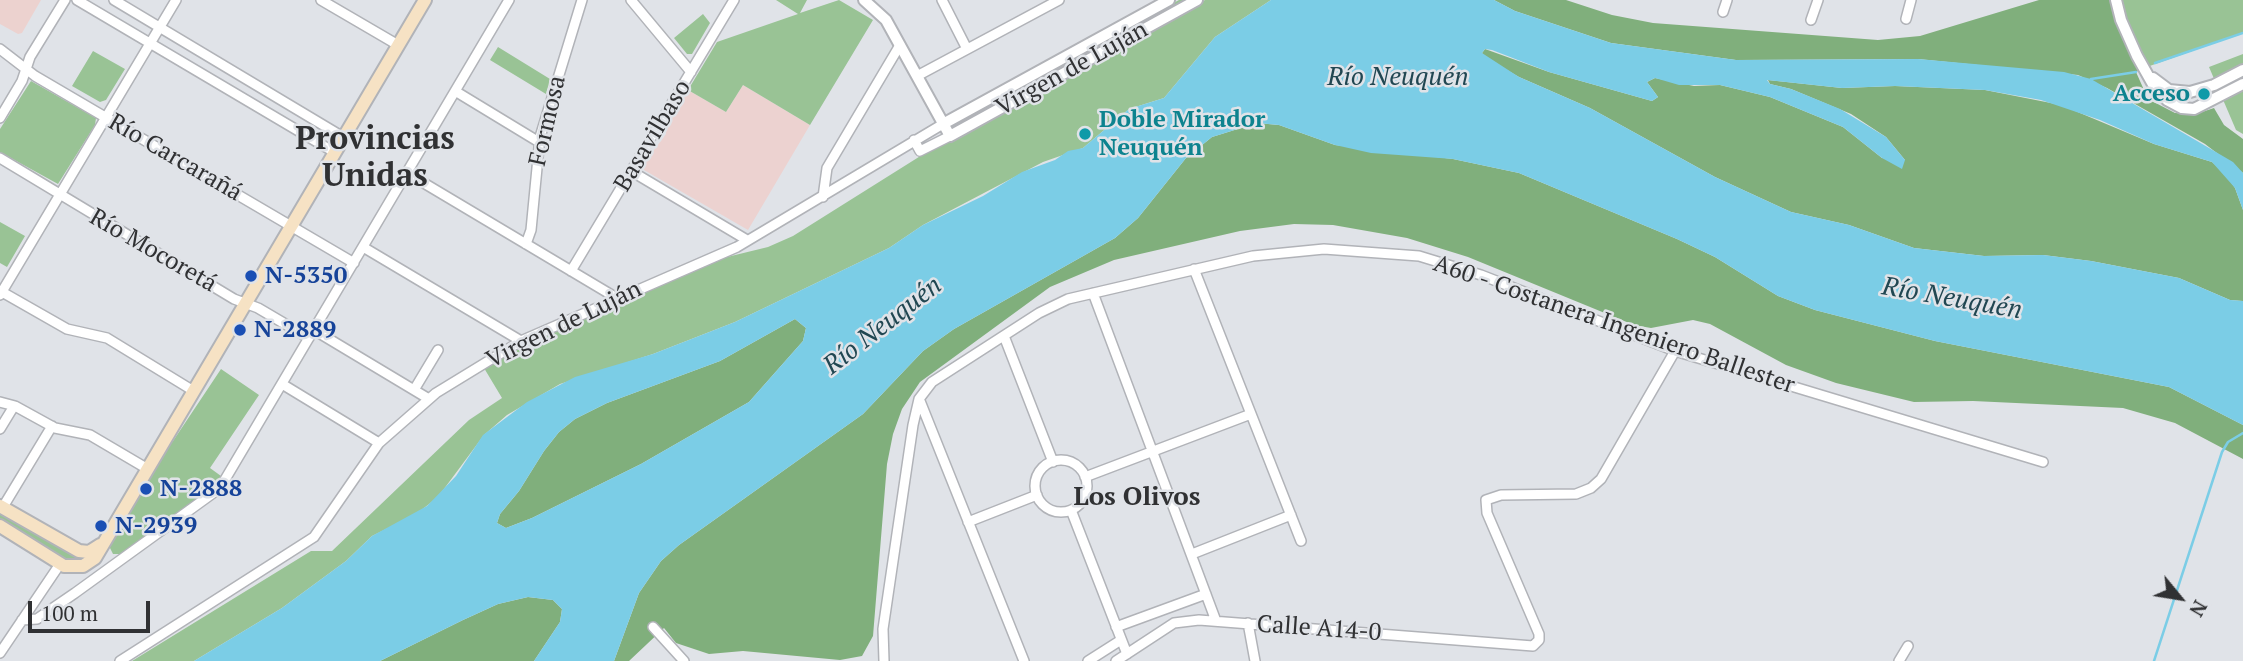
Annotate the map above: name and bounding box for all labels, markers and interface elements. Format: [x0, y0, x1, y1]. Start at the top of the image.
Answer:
street label: Virgen de Luján [991, 15, 1153, 123]
water label: Río Neuquén [1327, 62, 1469, 94]
street label: Formosa [524, 73, 572, 169]
street label: Basavilbaso [608, 75, 698, 197]
place label: Acceso [2113, 80, 2190, 108]
marker: Acceso [2196, 86, 2212, 102]
place label: Doble Mirador Neuquén [1099, 106, 1265, 162]
street label: Río Carcarañá [103, 108, 247, 208]
district label: Provincias Unidas [295, 121, 455, 196]
marker: Doble Mirador Neuquén [1077, 126, 1093, 142]
street label: Río Mocoretá [84, 203, 222, 299]
street label: A60 - Costanera Ingeniero Ballester [1430, 250, 1798, 400]
place label: N-5350 [265, 262, 347, 290]
marker: N-5350 [243, 268, 259, 284]
water label: Río Neuquén [818, 270, 948, 382]
water label: Río Neuquén [1880, 271, 2024, 327]
street label: Virgen de Luján [482, 275, 646, 375]
place label: N-2889 [254, 316, 336, 344]
marker: N-2889 [232, 322, 248, 338]
place label: N-2888 [160, 475, 242, 503]
marker: N-2888 [138, 481, 154, 497]
district label: Los Olivos [1073, 482, 1201, 514]
place label: N-2939 [115, 512, 197, 540]
marker: N-2939 [93, 518, 109, 534]
north arrow [2145, 563, 2215, 633]
scale bar [32, 588, 154, 632]
text: N [2184, 596, 2213, 621]
text: 100 m [41, 599, 98, 627]
street label: Calle A14-0 [1256, 610, 1382, 648]

